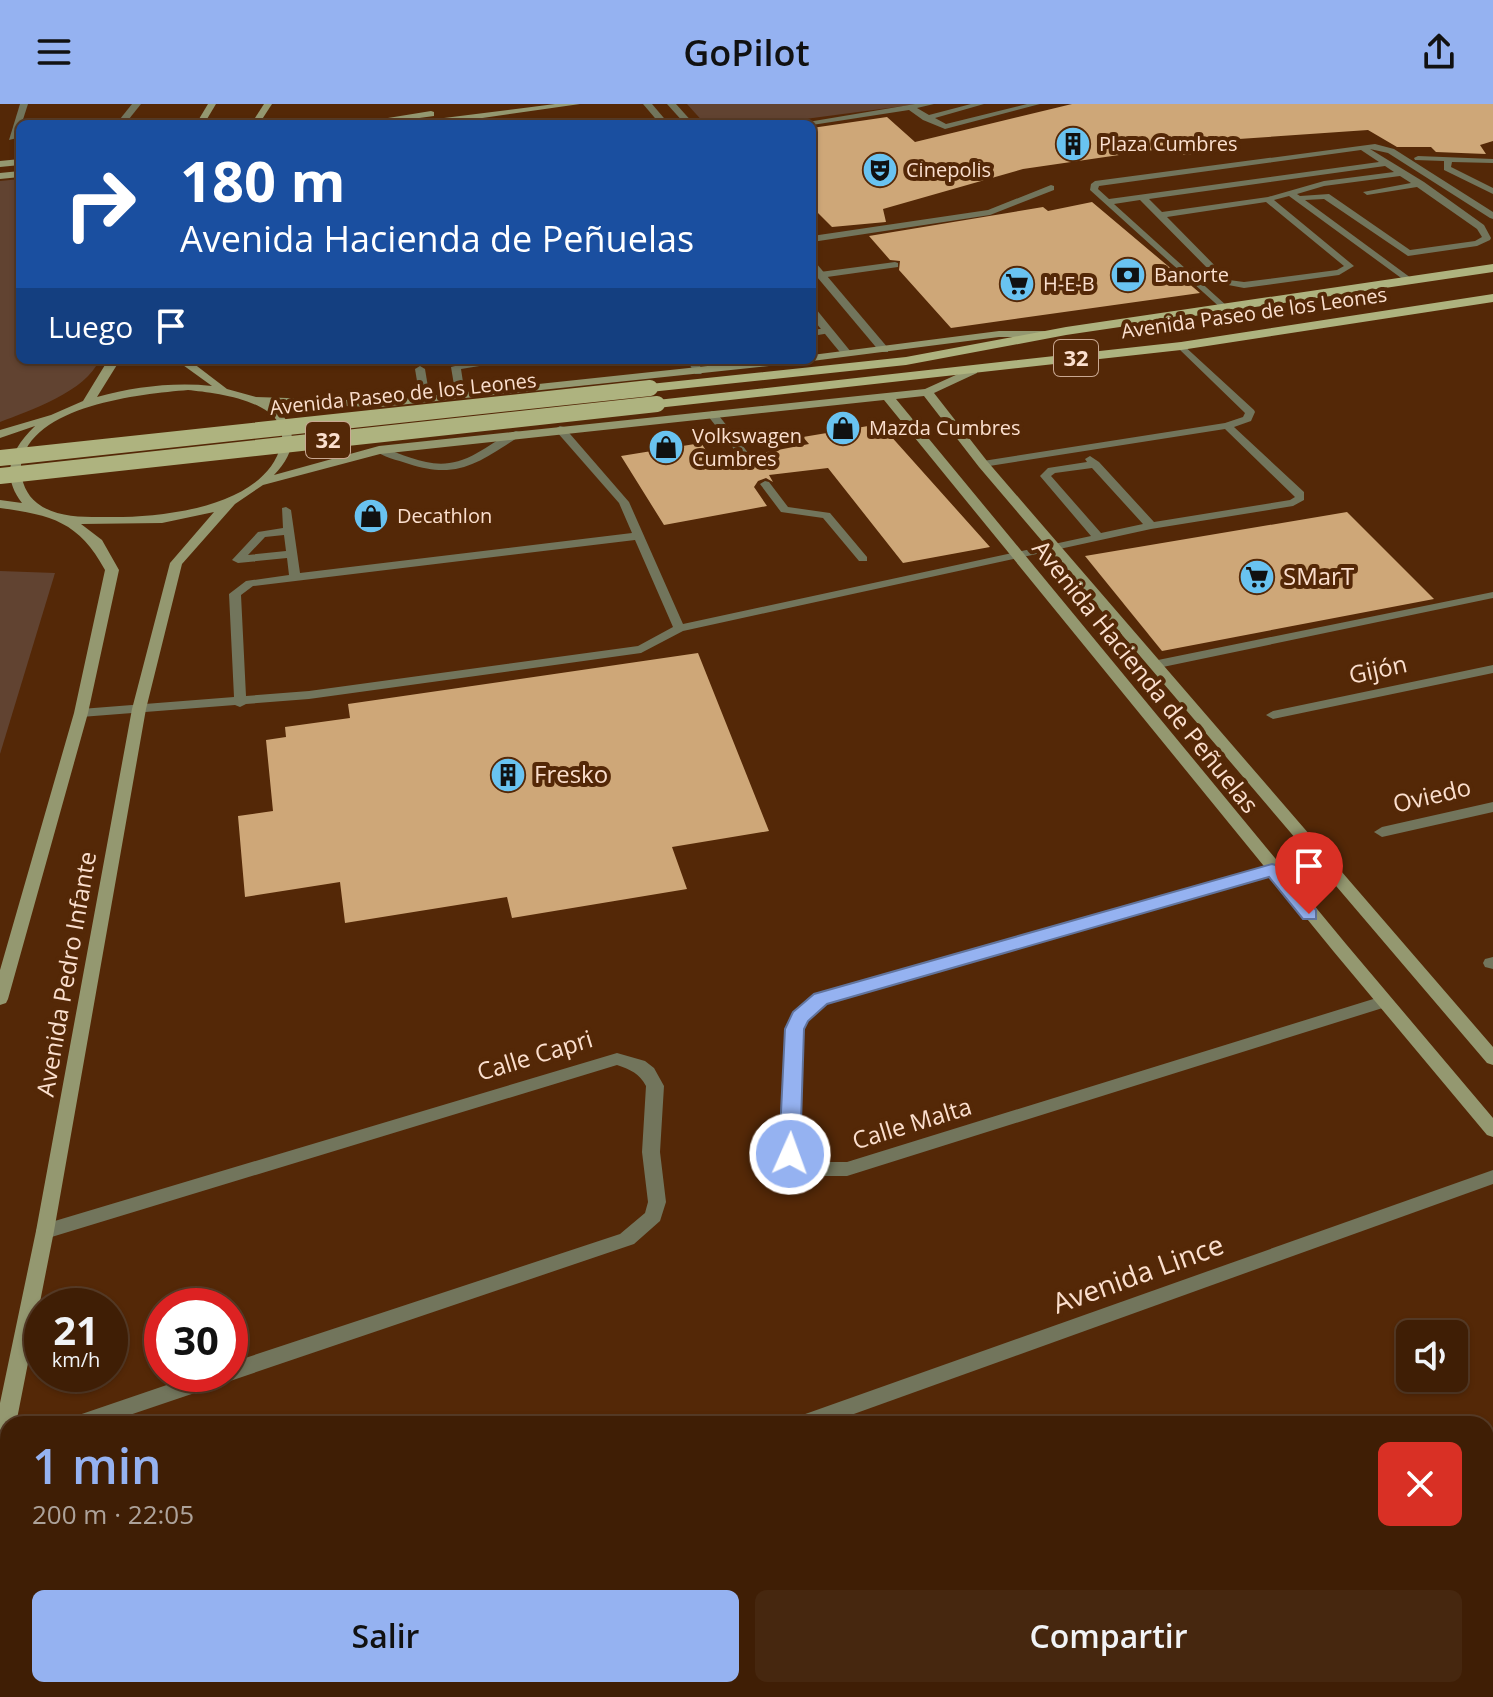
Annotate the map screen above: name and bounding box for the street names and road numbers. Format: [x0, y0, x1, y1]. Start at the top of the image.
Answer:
street label: Avenida Paseo de los Leones [1119, 280, 1389, 345]
road number: 32 [1054, 340, 1098, 376]
street label: Avenida Paseo de los Leones [268, 366, 538, 421]
road number: 32 [306, 422, 350, 458]
street label: Avenida Hacienda de Peñuelas [1025, 532, 1267, 820]
street label: Gijón [1346, 646, 1410, 691]
street label: Oviedo [1389, 770, 1474, 820]
street label: Avenida Pedro Infante [28, 849, 103, 1099]
street label: Calle Capri [473, 1021, 596, 1088]
street label: Calle Malta [848, 1089, 975, 1156]
street label: Avenida Lince [1047, 1224, 1229, 1322]

